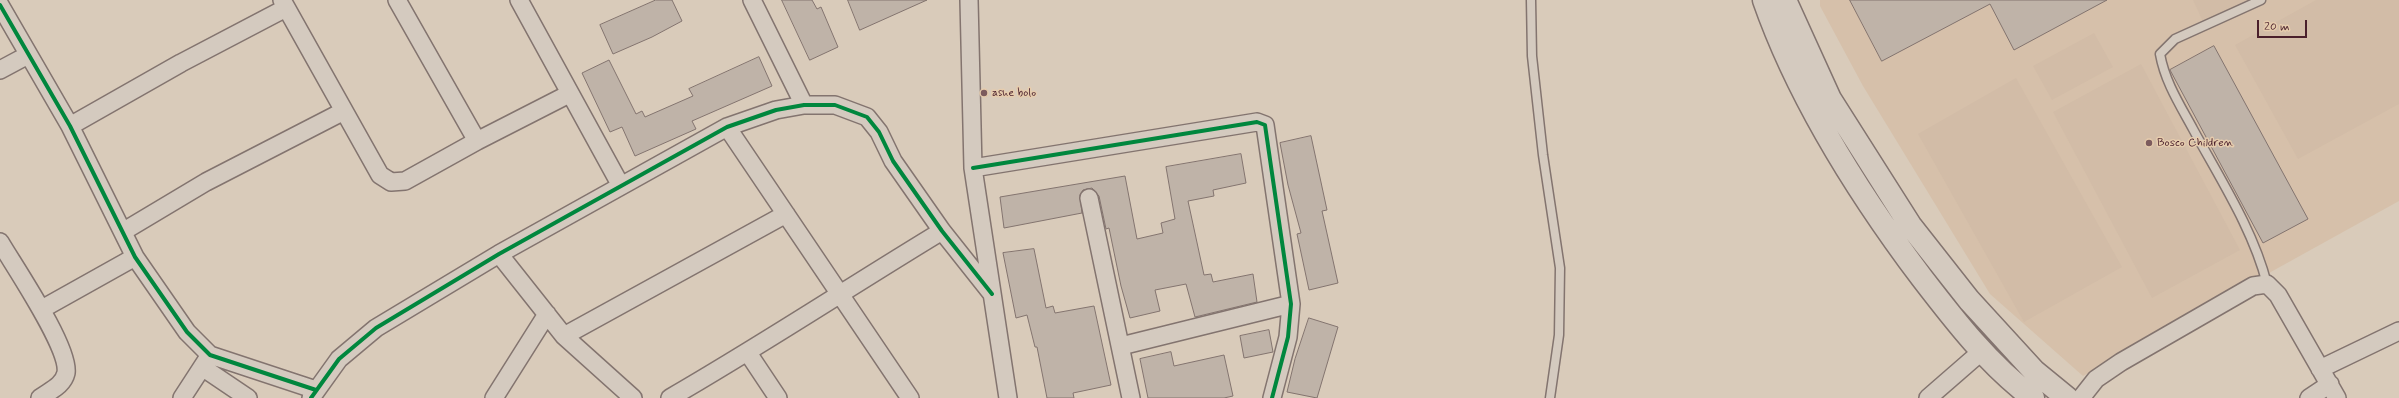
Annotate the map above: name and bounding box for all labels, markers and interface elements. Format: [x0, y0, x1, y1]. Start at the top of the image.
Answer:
scale bar [2259, 12, 2309, 38]
text: 20 m [2264, 19, 2290, 35]
place label: ashe bolo [992, 86, 1036, 100]
marker: ashe bolo [979, 88, 989, 98]
place label: Bosco Children [2157, 136, 2233, 150]
marker: Bosco Children [2144, 138, 2154, 148]

